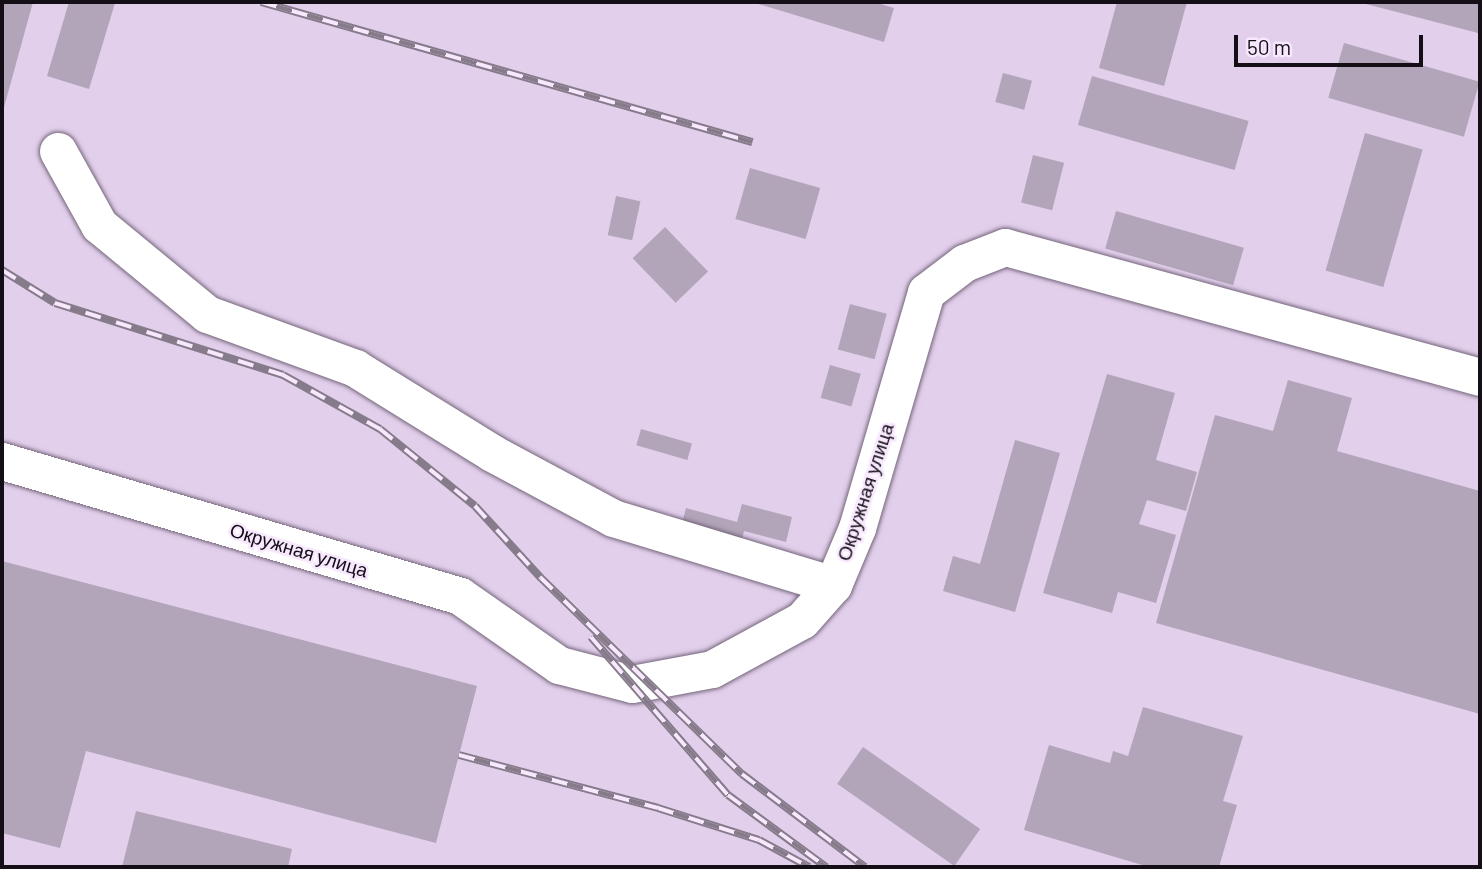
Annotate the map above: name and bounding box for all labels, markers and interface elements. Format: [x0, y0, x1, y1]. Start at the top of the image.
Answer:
scale bar [1237, 21, 1426, 65]
text: 50 m [1247, 34, 1291, 59]
street label: Окружная улица [832, 420, 898, 564]
street label: Окружная улица [227, 518, 371, 582]

